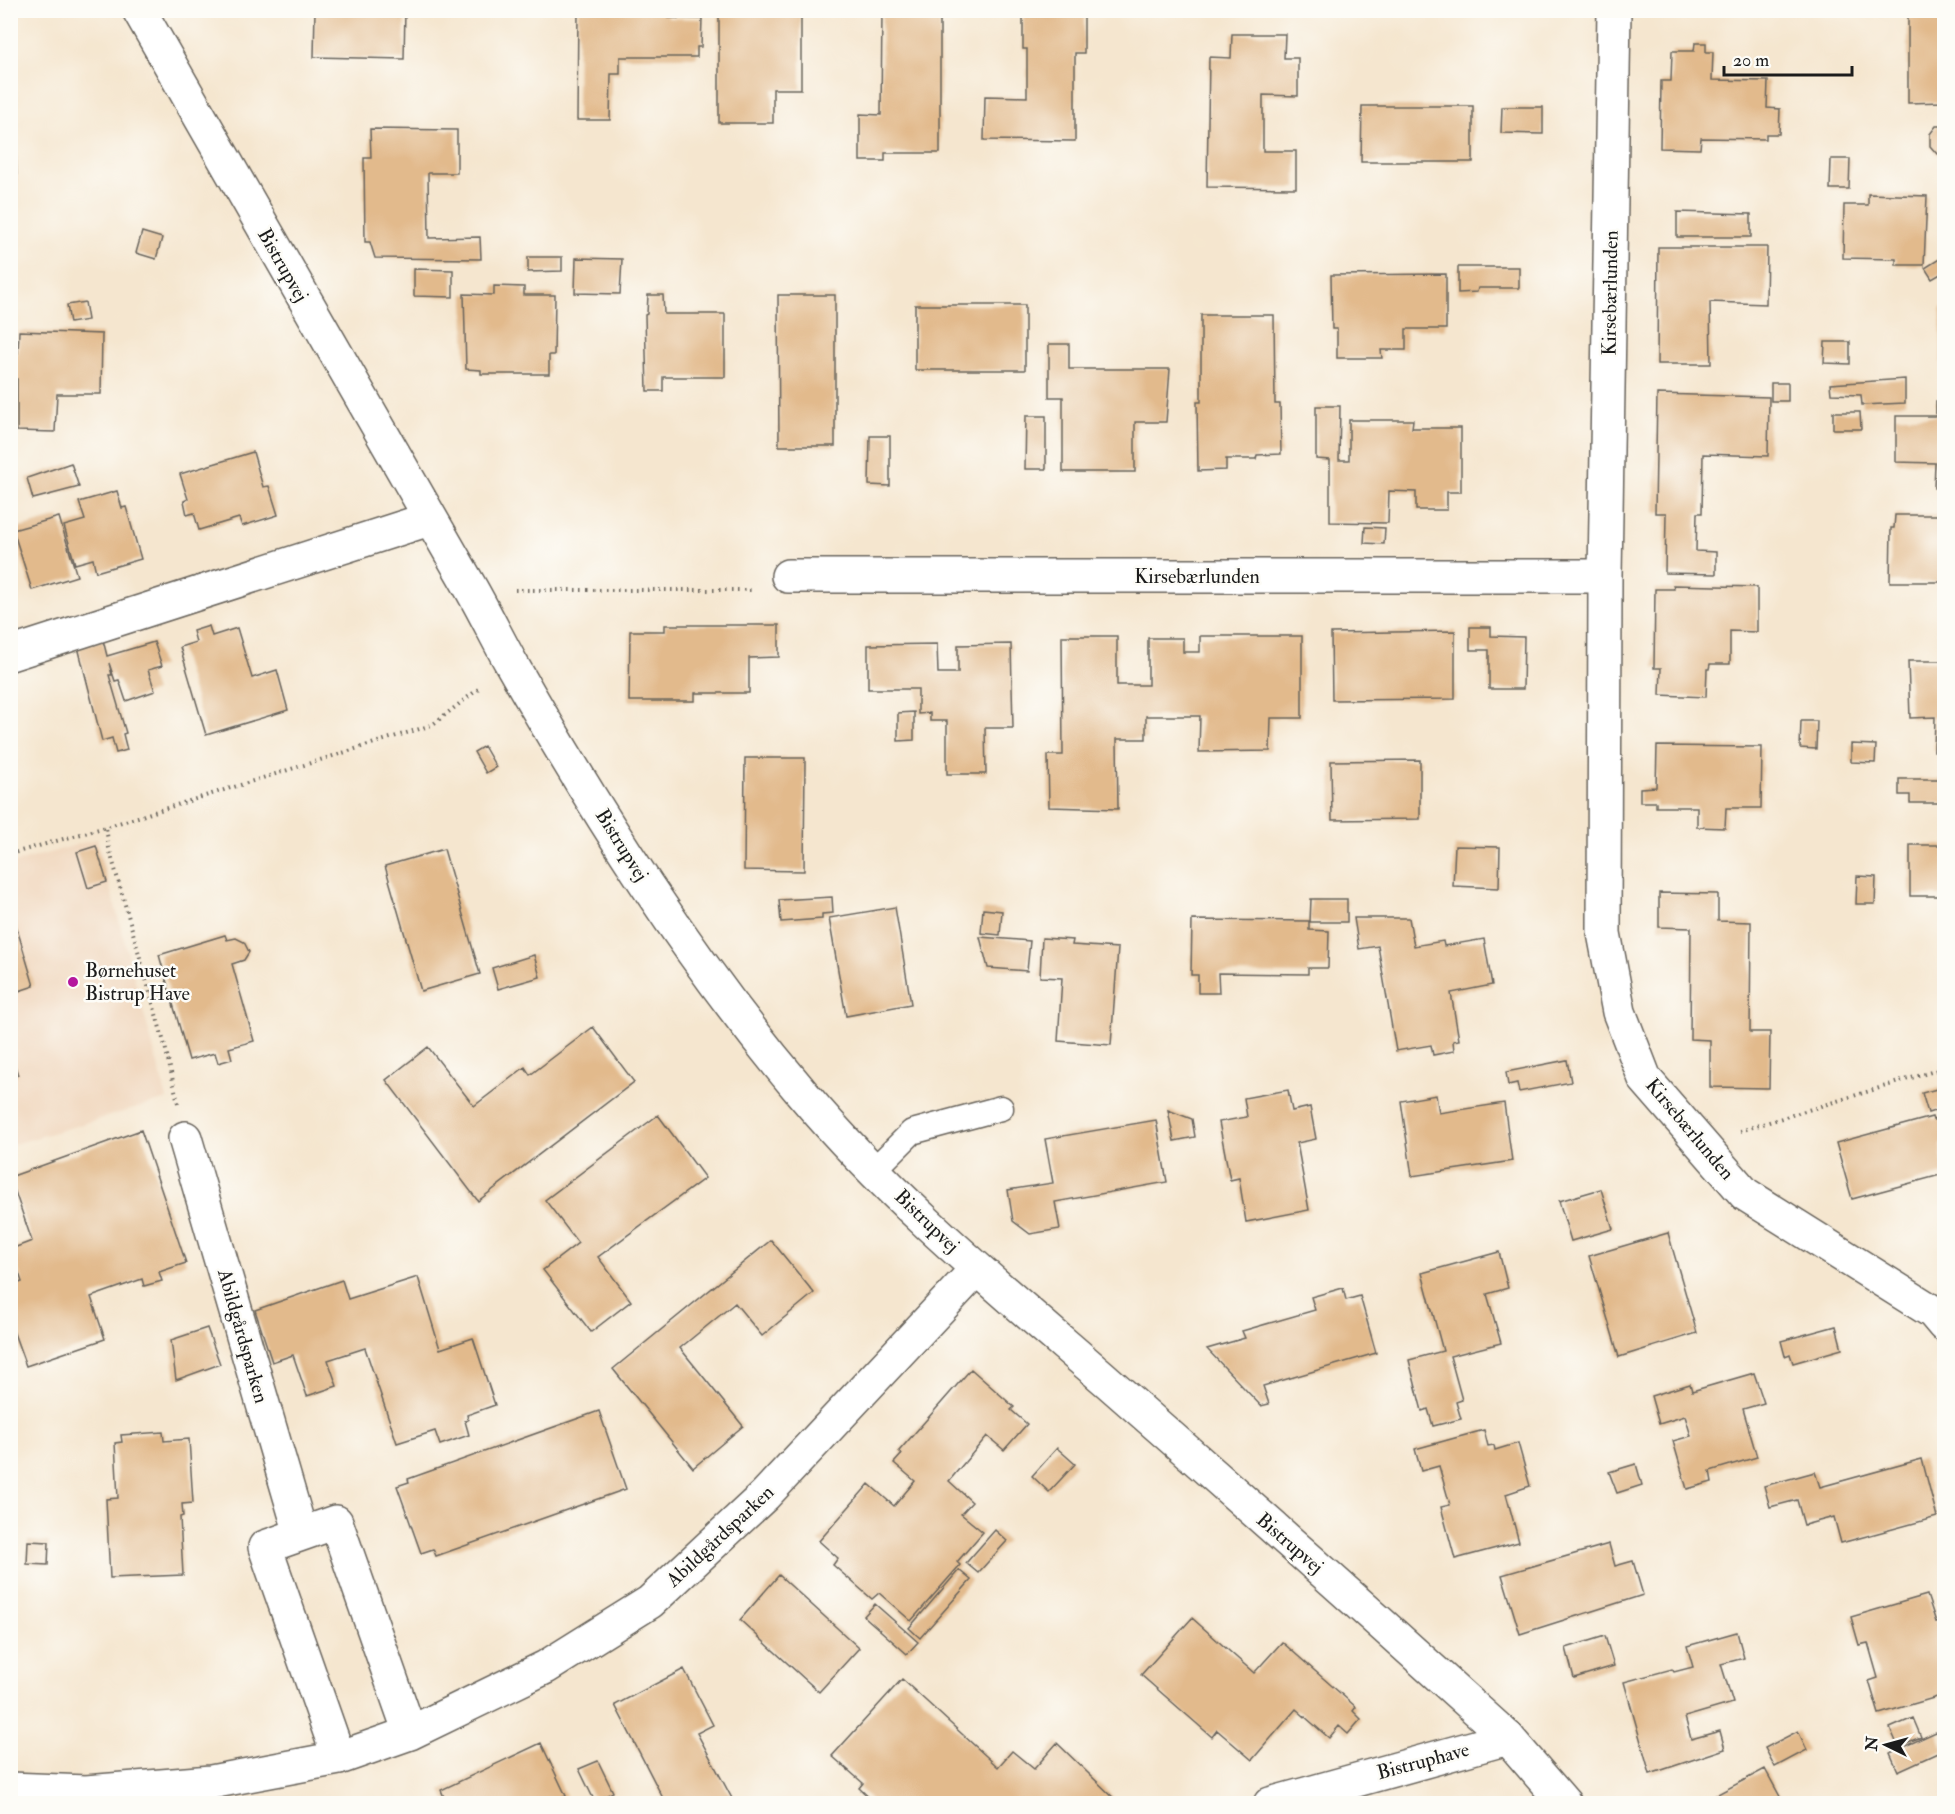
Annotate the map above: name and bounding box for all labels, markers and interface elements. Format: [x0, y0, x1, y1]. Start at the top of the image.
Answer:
scale bar [1724, 39, 1852, 77]
text: 20 m [1733, 49, 1769, 72]
street label: Bistrupvej [251, 224, 314, 307]
street label: Kirsebærlunden [1596, 230, 1624, 356]
street label: Kirsebærlunden [1134, 564, 1260, 589]
street label: Bistrupvej [589, 804, 654, 886]
place label: Børnehuset Bistrup Have [85, 958, 190, 1007]
marker: Børnehuset Bistrup Have [66, 975, 80, 989]
street label: Kirsebærlunden [1640, 1073, 1740, 1185]
street label: Bistrupvej [889, 1184, 965, 1259]
street label: Abildgårdsparken [211, 1265, 274, 1406]
street label: Abildgårdsparken [660, 1480, 780, 1594]
street label: Bistrupvej [1251, 1507, 1329, 1580]
north arrow [1856, 1715, 1916, 1775]
text: N [1861, 1735, 1883, 1753]
street label: Bistruphave [1374, 1737, 1472, 1786]

